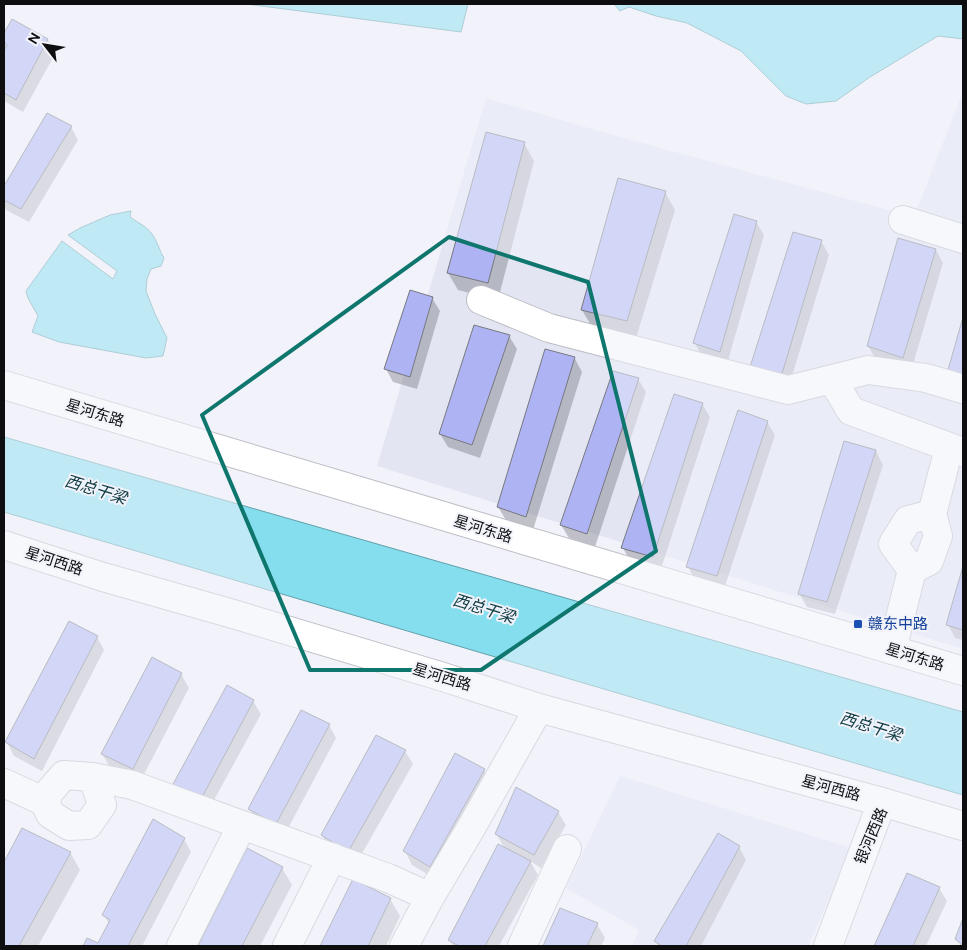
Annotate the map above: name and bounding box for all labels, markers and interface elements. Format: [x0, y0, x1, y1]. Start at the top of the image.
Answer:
north arrow [20, 20, 70, 70]
text: N [24, 30, 43, 47]
street label: 星河东路 [64, 396, 126, 429]
water label: 西总干梁 [63, 471, 131, 508]
street label: 星河东路 [452, 512, 514, 545]
street label: 星河西路 [23, 543, 85, 578]
water label: 西总干梁 [451, 590, 519, 627]
place label: 赣东中路 [868, 615, 928, 632]
marker: 赣东中路 [852, 618, 864, 630]
street label: 星河东路 [884, 640, 946, 673]
street label: 星河西路 [411, 660, 473, 693]
water label: 西总干梁 [838, 708, 906, 745]
street label: 星河西路 [800, 772, 862, 803]
street label: 银河西路 [851, 805, 890, 867]

